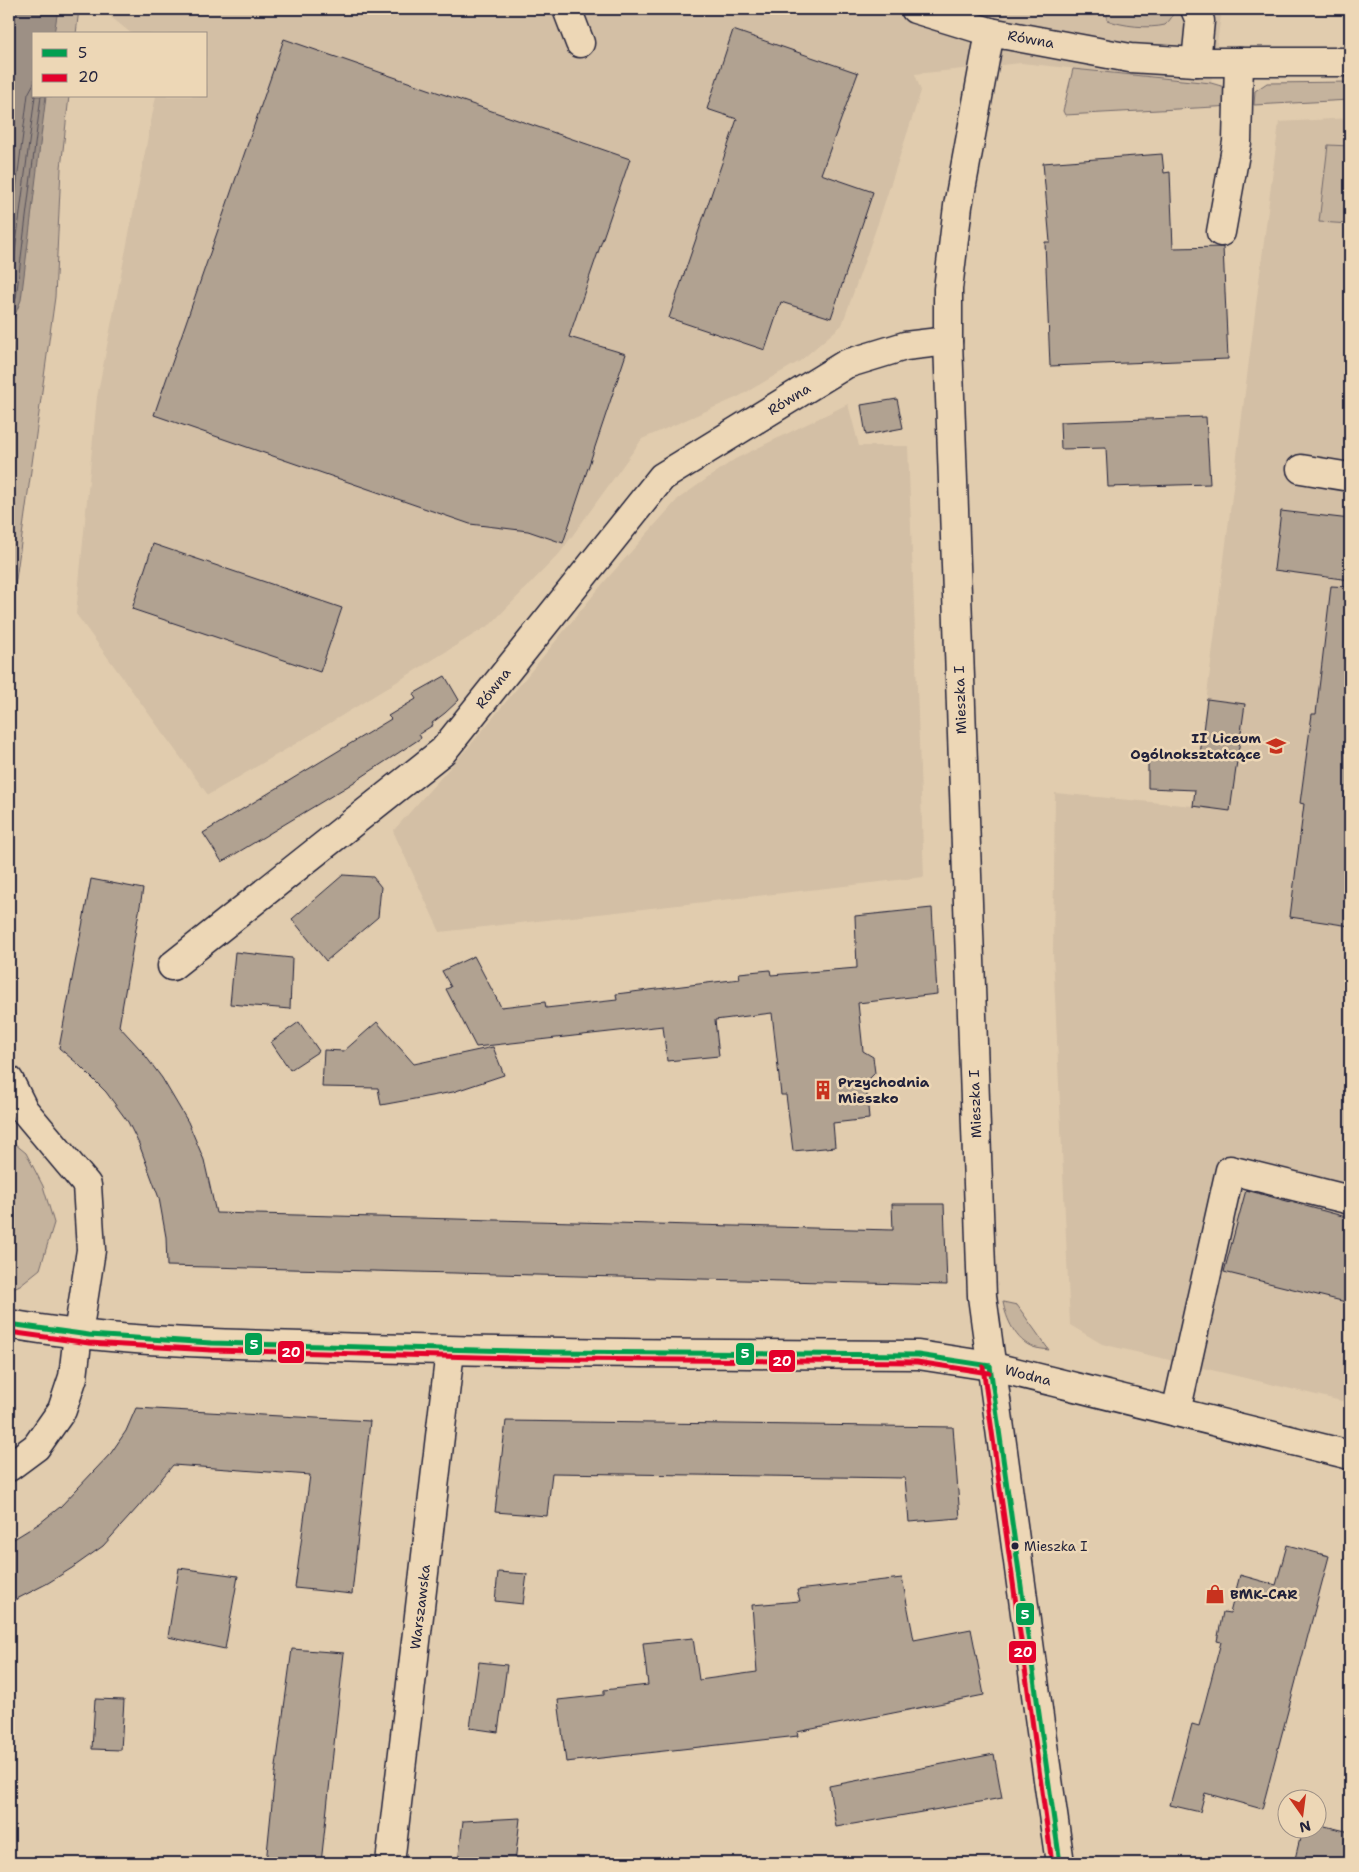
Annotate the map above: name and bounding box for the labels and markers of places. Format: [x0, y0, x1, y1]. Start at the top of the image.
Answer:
place label: II Liceum Ogólnokształcące [1130, 729, 1261, 763]
school or university icon: II Liceum Ogólnokształcące [1265, 735, 1287, 757]
place label: Przychodnia Mieszko [838, 1073, 930, 1107]
building icon: Przychodnia Mieszko [812, 1079, 834, 1101]
place label: Mieszka I [1024, 1538, 1088, 1555]
marker: Mieszka I [1010, 1541, 1020, 1551]
shop icon: BMK-CAR [1204, 1583, 1226, 1605]
place label: BMK-CAR [1230, 1585, 1298, 1603]

